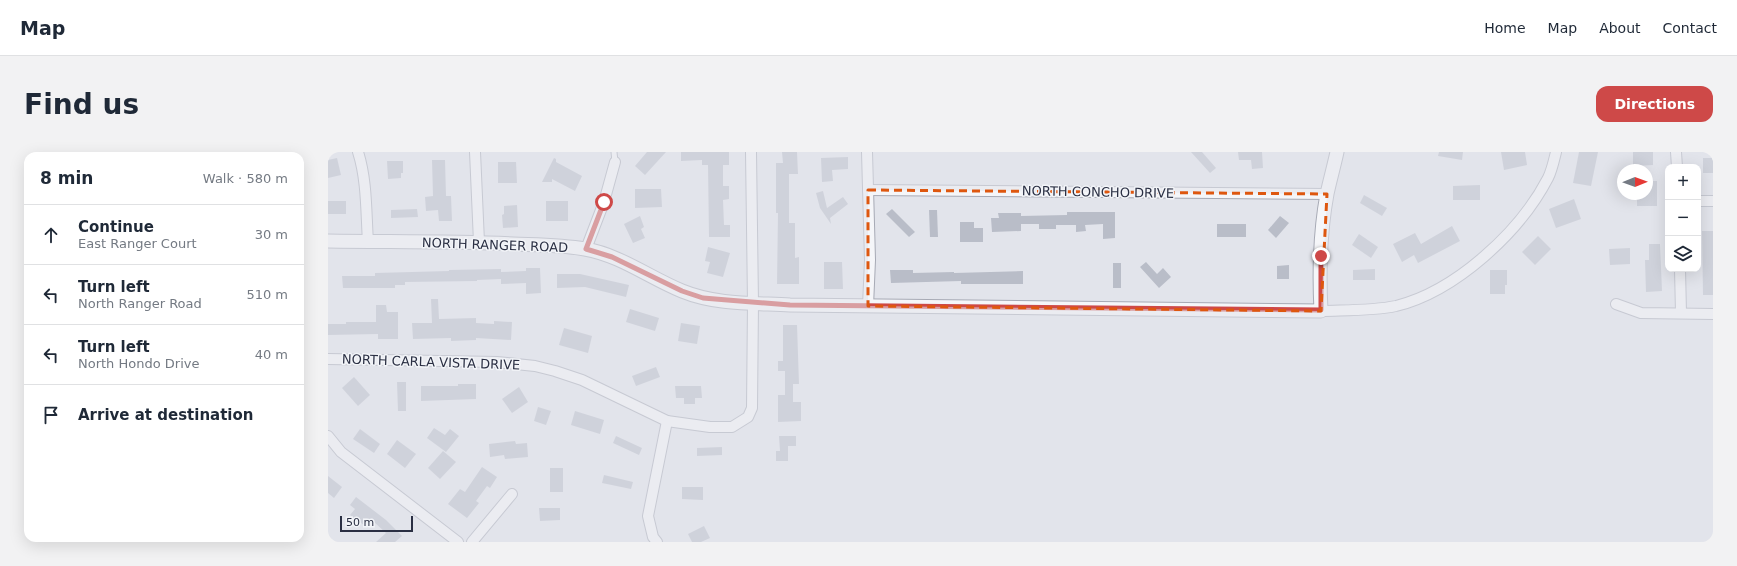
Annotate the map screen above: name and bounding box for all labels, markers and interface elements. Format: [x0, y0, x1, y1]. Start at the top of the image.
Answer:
text: Map [20, 17, 65, 39]
text: Home [1484, 20, 1526, 36]
text: Map [1548, 20, 1577, 36]
text: About [1599, 20, 1641, 36]
text: Contact [1663, 20, 1717, 36]
button: Directions [1596, 86, 1713, 122]
text: Find us [24, 88, 139, 121]
north arrow [1617, 164, 1653, 200]
map controls [1665, 164, 1701, 272]
button: + [1665, 164, 1701, 200]
text: 8 min [40, 168, 93, 188]
text: Walk · 580 m [203, 171, 288, 186]
street label: NORTH CONCHO DRIVE [1022, 183, 1174, 201]
route start [595, 193, 613, 211]
button: − [1665, 200, 1701, 236]
text: Continue [78, 218, 154, 236]
icon: ahead [40, 224, 62, 246]
text: 30 m [255, 227, 288, 242]
street label: NORTH RANGER ROAD [422, 235, 568, 255]
text: East Ranger Court [78, 236, 197, 251]
button: layers [1665, 236, 1701, 272]
route end [1312, 247, 1330, 265]
text: Turn left [78, 278, 150, 296]
icon: left [40, 284, 62, 306]
text: 510 m [246, 287, 288, 302]
text: North Ranger Road [78, 296, 202, 311]
text: Turn left [78, 338, 150, 356]
icon: left [40, 344, 62, 366]
text: 40 m [255, 347, 288, 362]
street label: NORTH CARLA VISTA DRIVE [342, 351, 520, 373]
text: North Hondo Drive [78, 356, 199, 371]
icon: arrive [40, 404, 62, 426]
text: Arrive at destination [78, 406, 253, 424]
scale bar [340, 514, 413, 533]
text: 50 m [346, 516, 374, 529]

